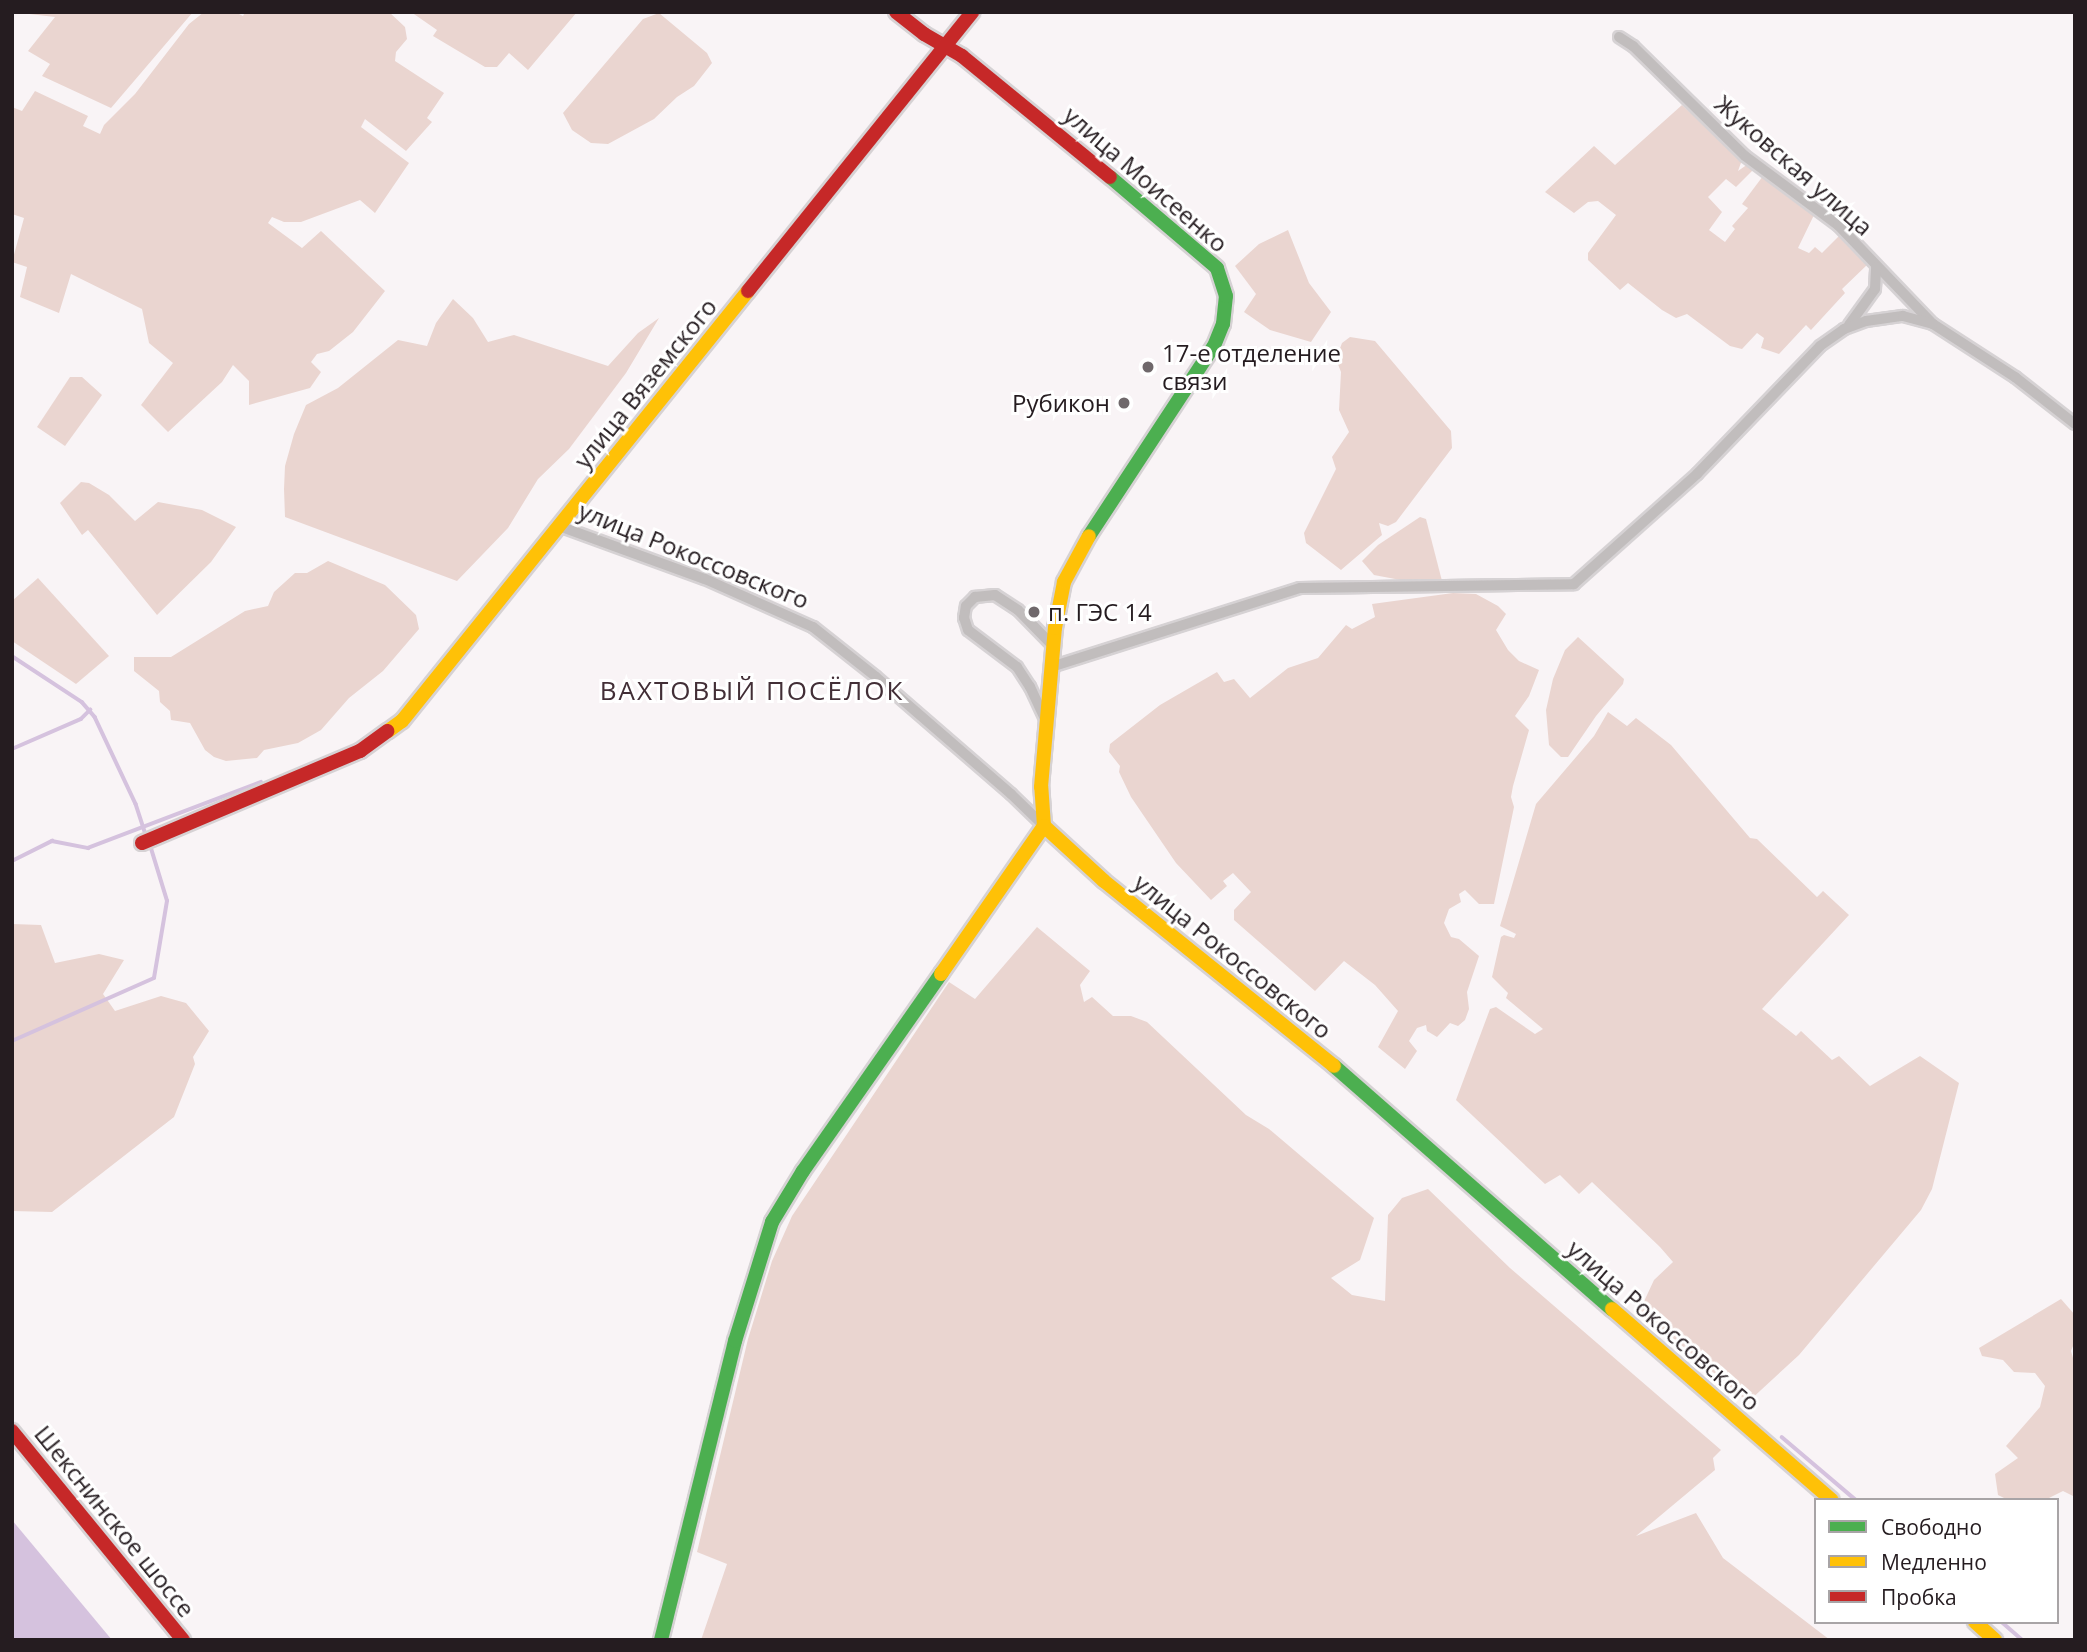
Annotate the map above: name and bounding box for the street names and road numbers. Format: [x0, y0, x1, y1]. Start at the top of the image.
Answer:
street label: Жуковская улица [1709, 89, 1879, 241]
street label: улица Моисеенко [1058, 100, 1234, 258]
street label: улица Вяземского [568, 292, 722, 474]
street label: улица Рокоссовского [575, 496, 813, 614]
street label: улица Рокоссовского [1128, 868, 1338, 1044]
street label: улица Рокоссовского [1562, 1234, 1766, 1416]
street label: Шекснинское шоссе [29, 1419, 201, 1623]

